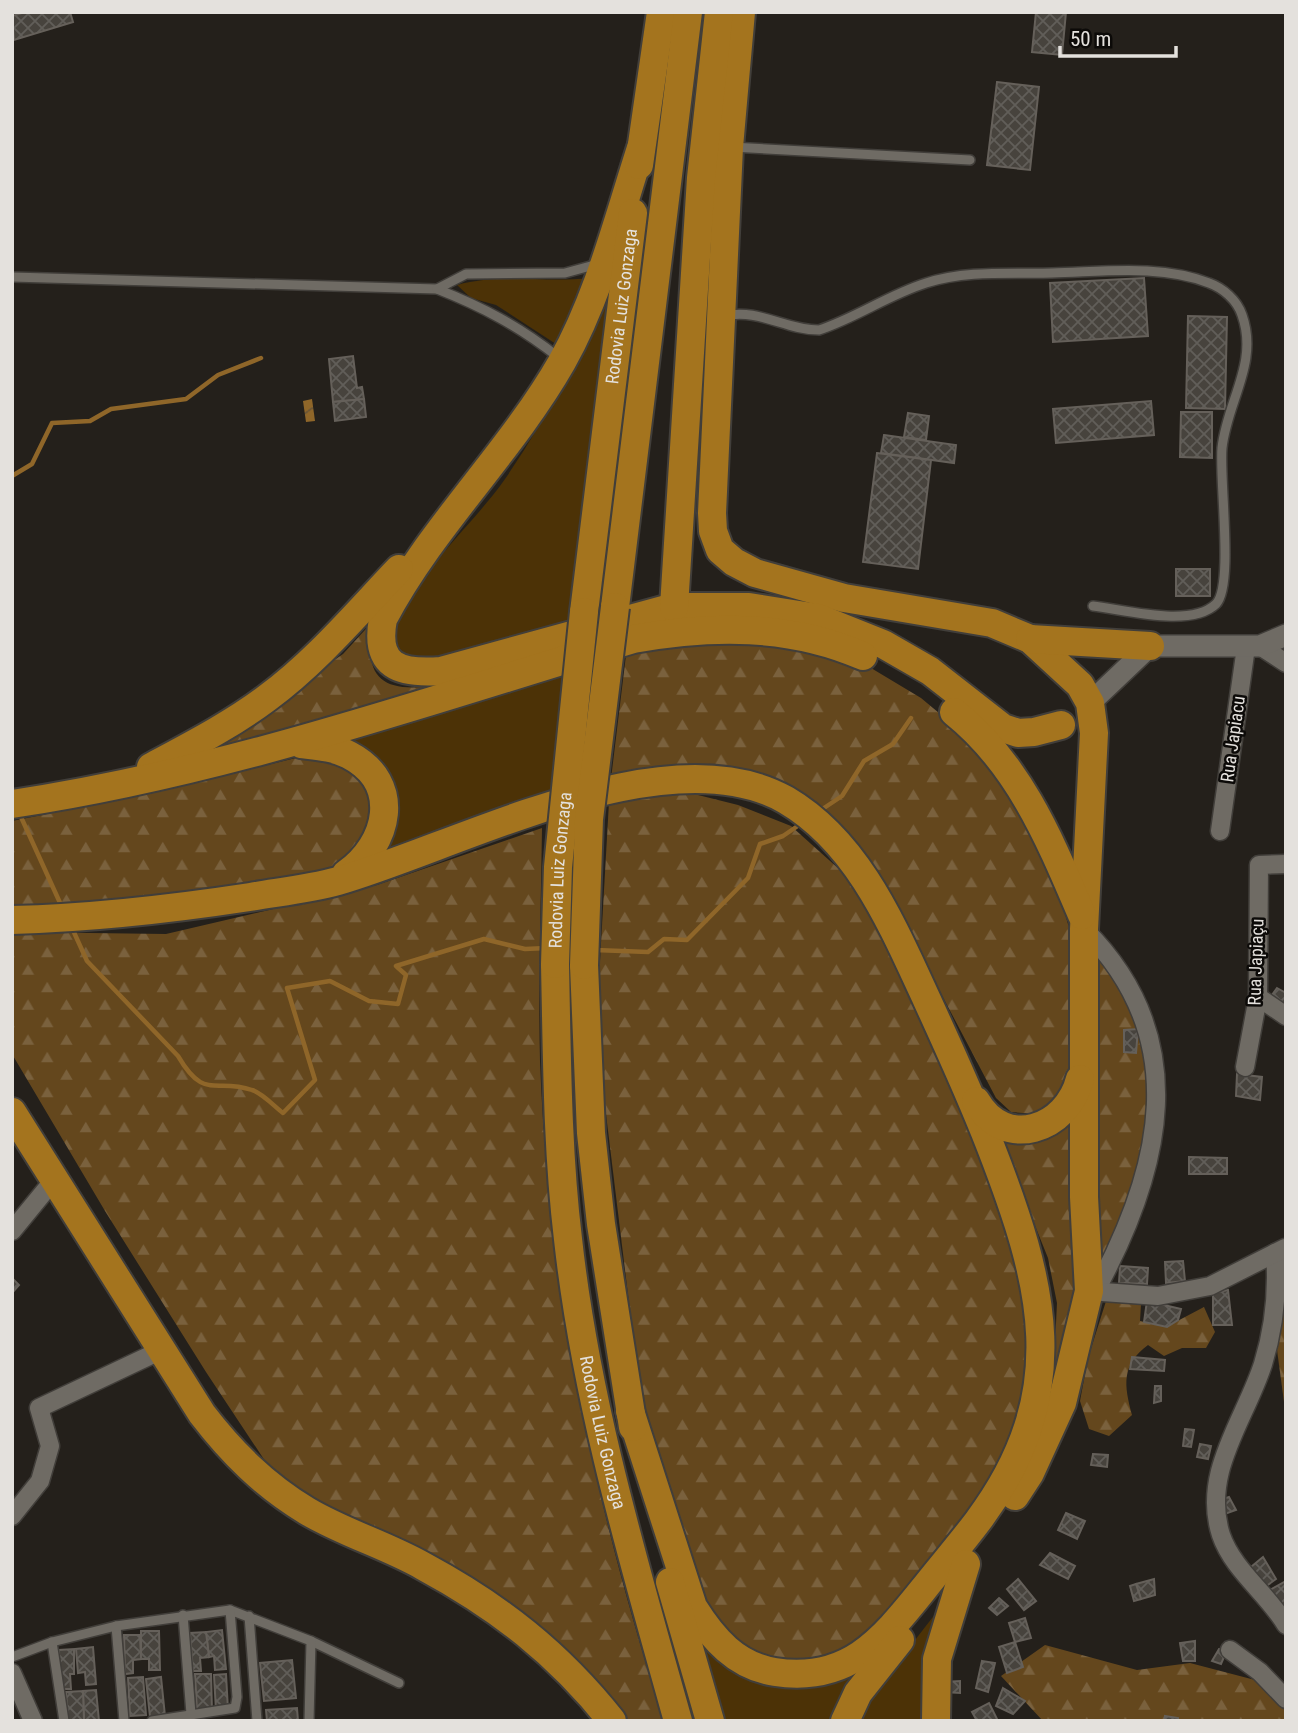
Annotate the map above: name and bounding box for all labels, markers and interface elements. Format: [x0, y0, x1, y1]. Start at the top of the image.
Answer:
scale bar [1060, 14, 1176, 58]
text: 50 m [1070, 27, 1111, 51]
street label: Rodovia Luiz Gonzaga [601, 227, 641, 385]
street label: Rua Japiacu [1216, 694, 1249, 783]
street label: Rodovia Luiz Gonzaga [544, 791, 576, 949]
street label: Rua Japiaçu [1243, 918, 1268, 1006]
street label: Rodovia Luiz Gonzaga [576, 1354, 631, 1511]

